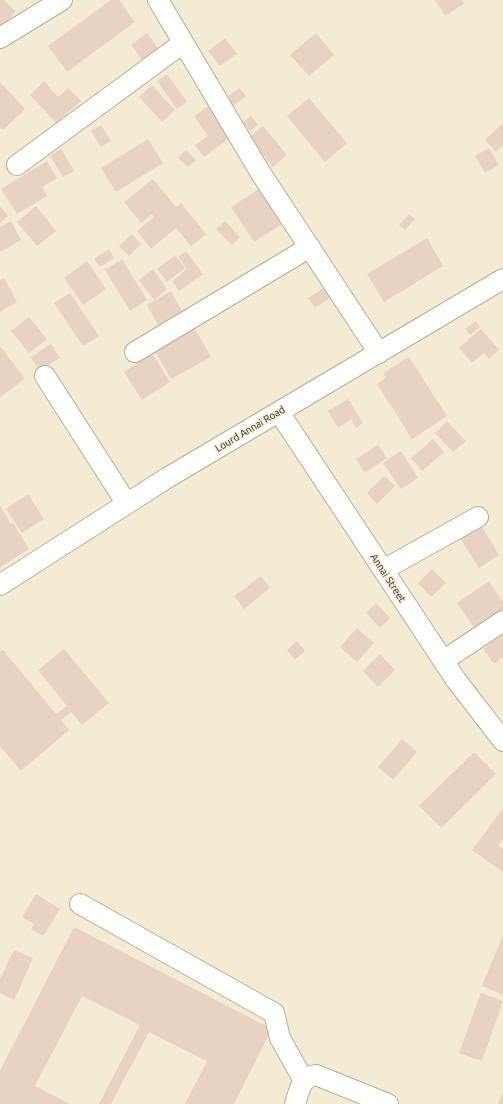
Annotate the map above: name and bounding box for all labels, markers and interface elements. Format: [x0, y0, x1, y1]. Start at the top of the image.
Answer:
street label: Lourd Annai Road [213, 403, 287, 455]
street label: Annai Street [368, 551, 408, 605]

